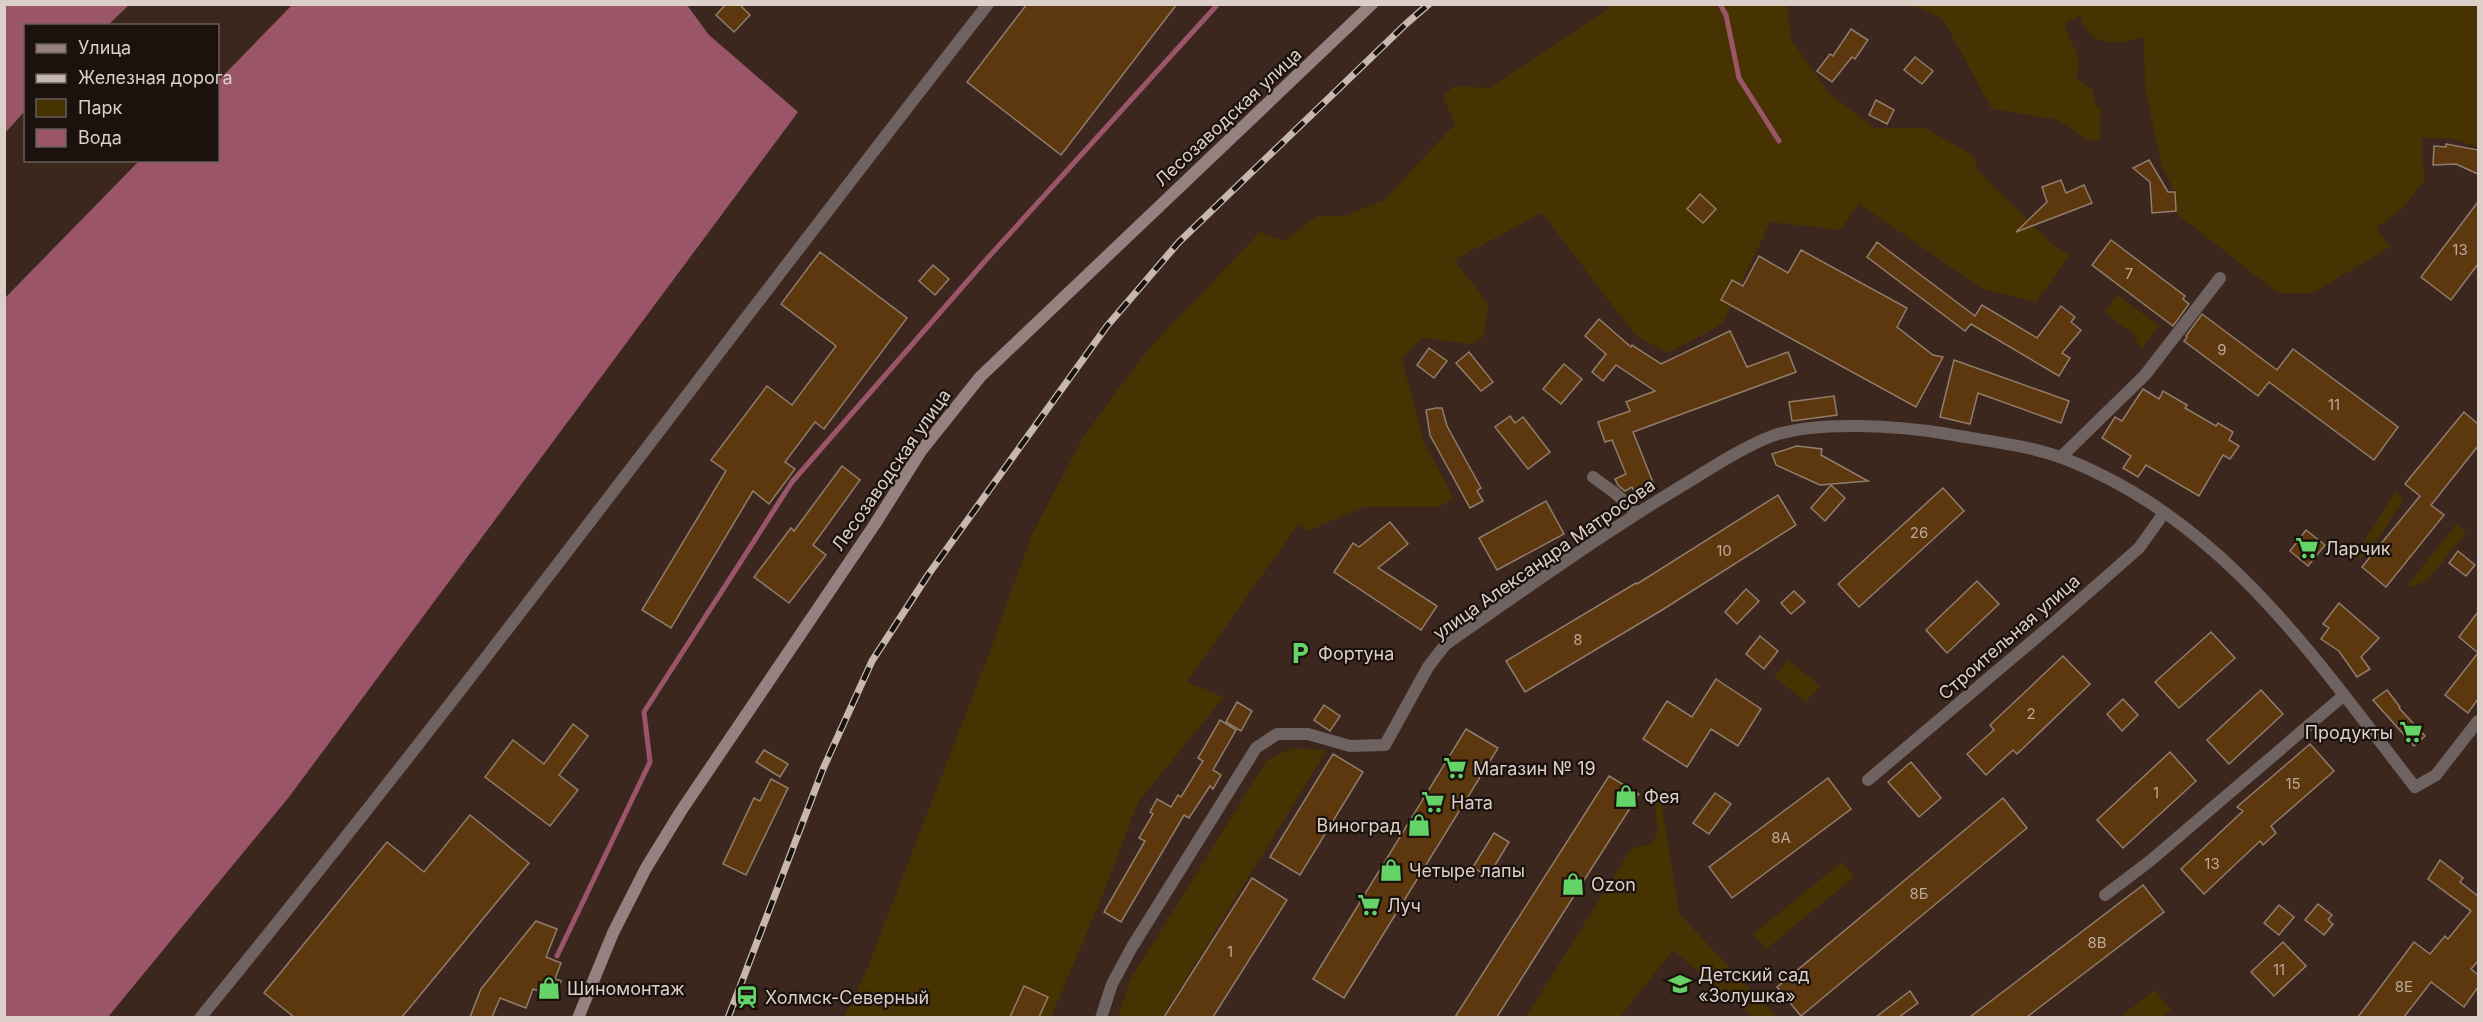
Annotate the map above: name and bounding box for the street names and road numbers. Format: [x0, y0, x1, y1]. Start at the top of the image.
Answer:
street label: Лесозаводская улица [1150, 44, 1306, 190]
street label: Лесозаводская улица [827, 385, 955, 555]
street label: улица Александра Матросова [1429, 474, 1659, 644]
street label: Строительная улица [1934, 570, 2084, 704]

